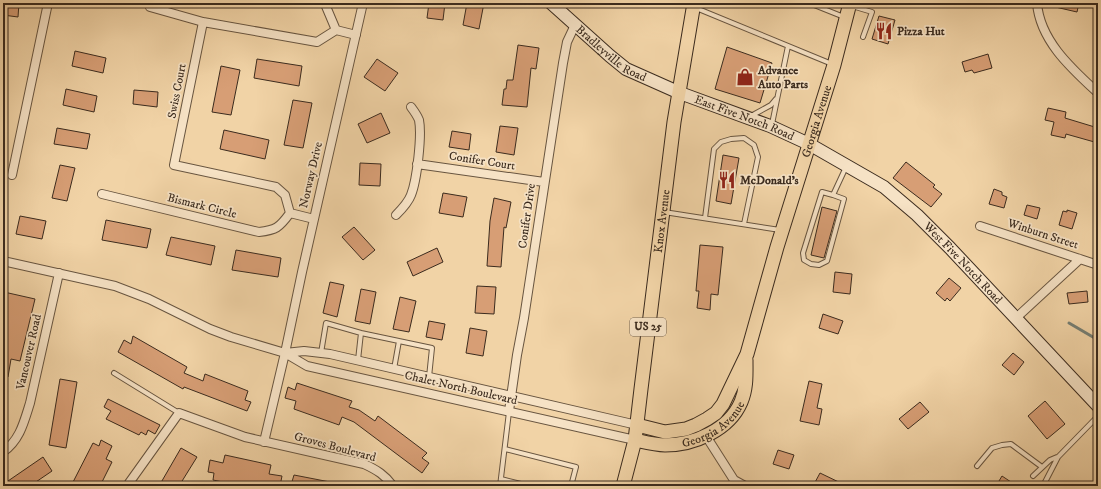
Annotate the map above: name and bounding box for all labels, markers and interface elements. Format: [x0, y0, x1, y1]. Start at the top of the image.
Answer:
restaurant icon: Pizza Hut [874, 21, 894, 41]
street label: Bradleyville Road [573, 22, 649, 85]
place label: Pizza Hut [897, 24, 945, 39]
street label: Swiss Court [164, 62, 190, 120]
place label: Advance Auto Parts [757, 63, 808, 92]
shop icon: Advance Auto Parts [735, 67, 755, 87]
street label: Georgia Avenue [798, 83, 835, 159]
street label: East Five Notch Road [693, 92, 797, 144]
street label: Norway Drive [296, 140, 326, 210]
street label: Conifer Court [448, 148, 516, 174]
restaurant icon: McDonald's [717, 170, 737, 190]
place label: McDonald's [740, 173, 799, 188]
street label: Conifer Drive [515, 182, 539, 250]
street label: Knox Avenue [650, 189, 673, 254]
street label: Bismark Circle [166, 190, 238, 222]
street label: Winburn Street [1005, 215, 1080, 253]
street label: West Five Notch Road [920, 218, 1006, 307]
street label: Vancouver Road [13, 313, 45, 392]
road number: US 25 [630, 318, 666, 336]
street label: Chalet North Boulevard [403, 368, 519, 408]
street label: Georgia Avenue [680, 399, 748, 451]
street label: Groves Boulevard [292, 429, 378, 465]

